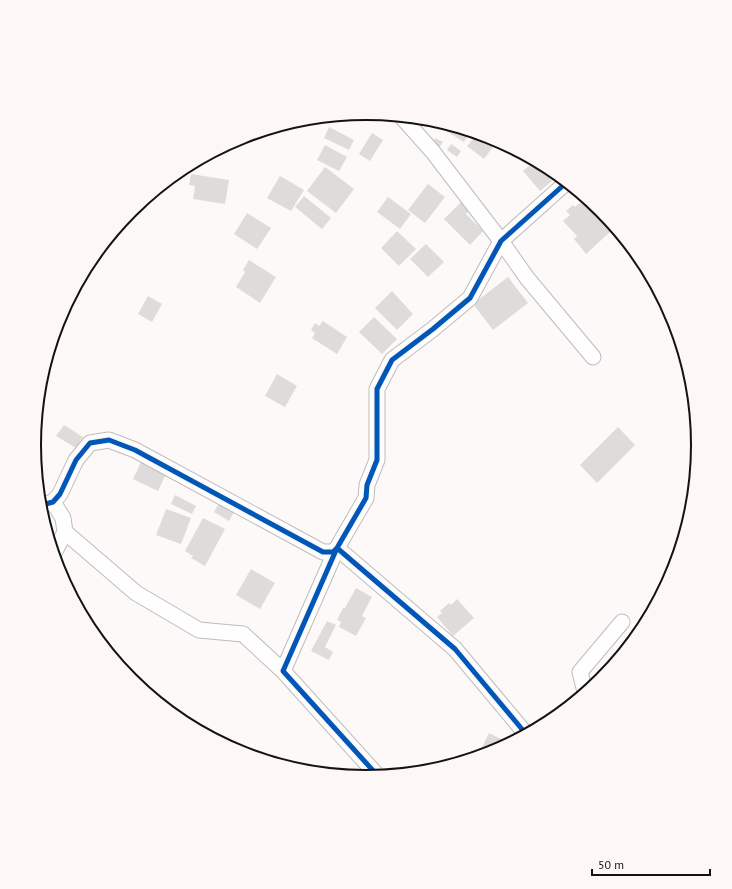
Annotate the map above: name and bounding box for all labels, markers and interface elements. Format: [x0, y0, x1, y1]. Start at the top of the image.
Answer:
scale bar [592, 851, 710, 877]
text: 50 m [598, 857, 624, 872]

